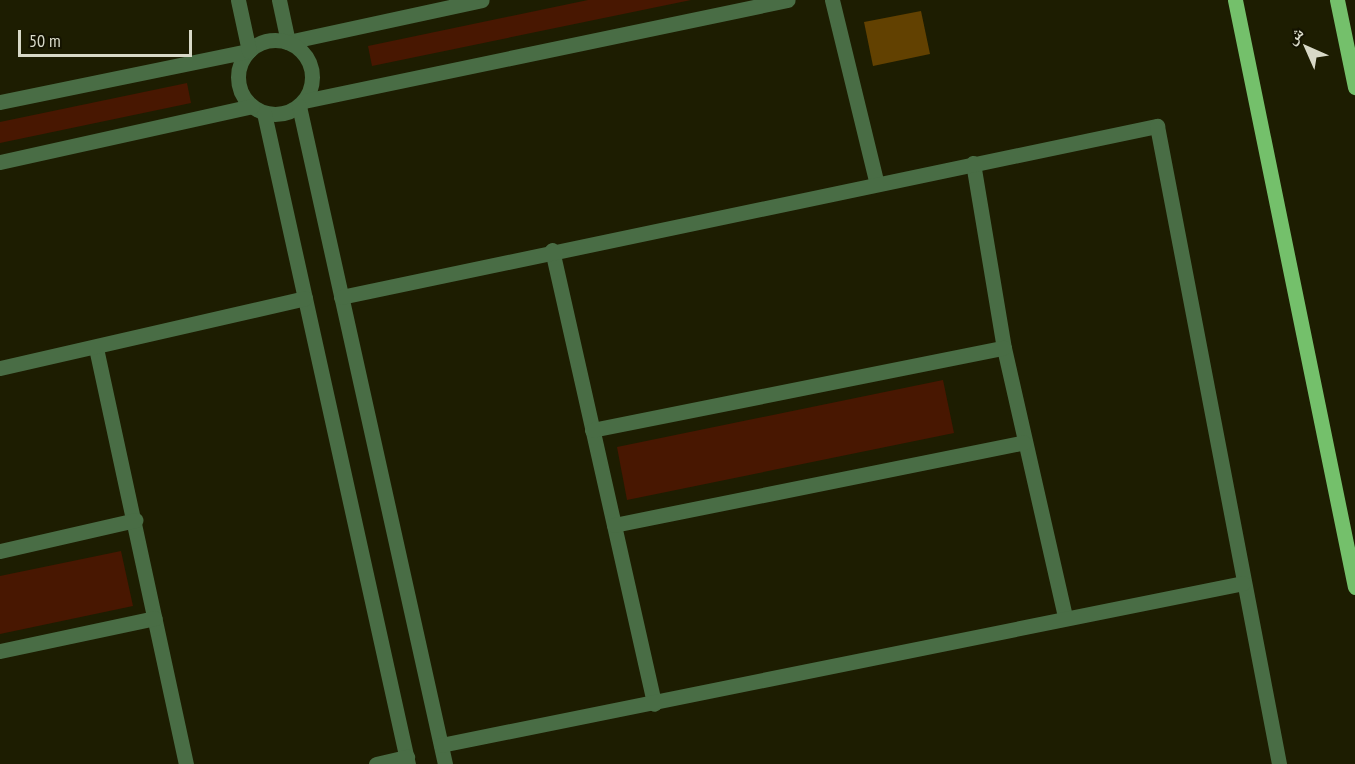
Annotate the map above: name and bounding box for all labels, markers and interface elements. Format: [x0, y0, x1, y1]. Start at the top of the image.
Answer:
scale bar [21, 18, 195, 56]
north arrow [1277, 18, 1337, 78]
text: ش [1281, 22, 1307, 48]
text: 50 m [29, 29, 61, 52]

